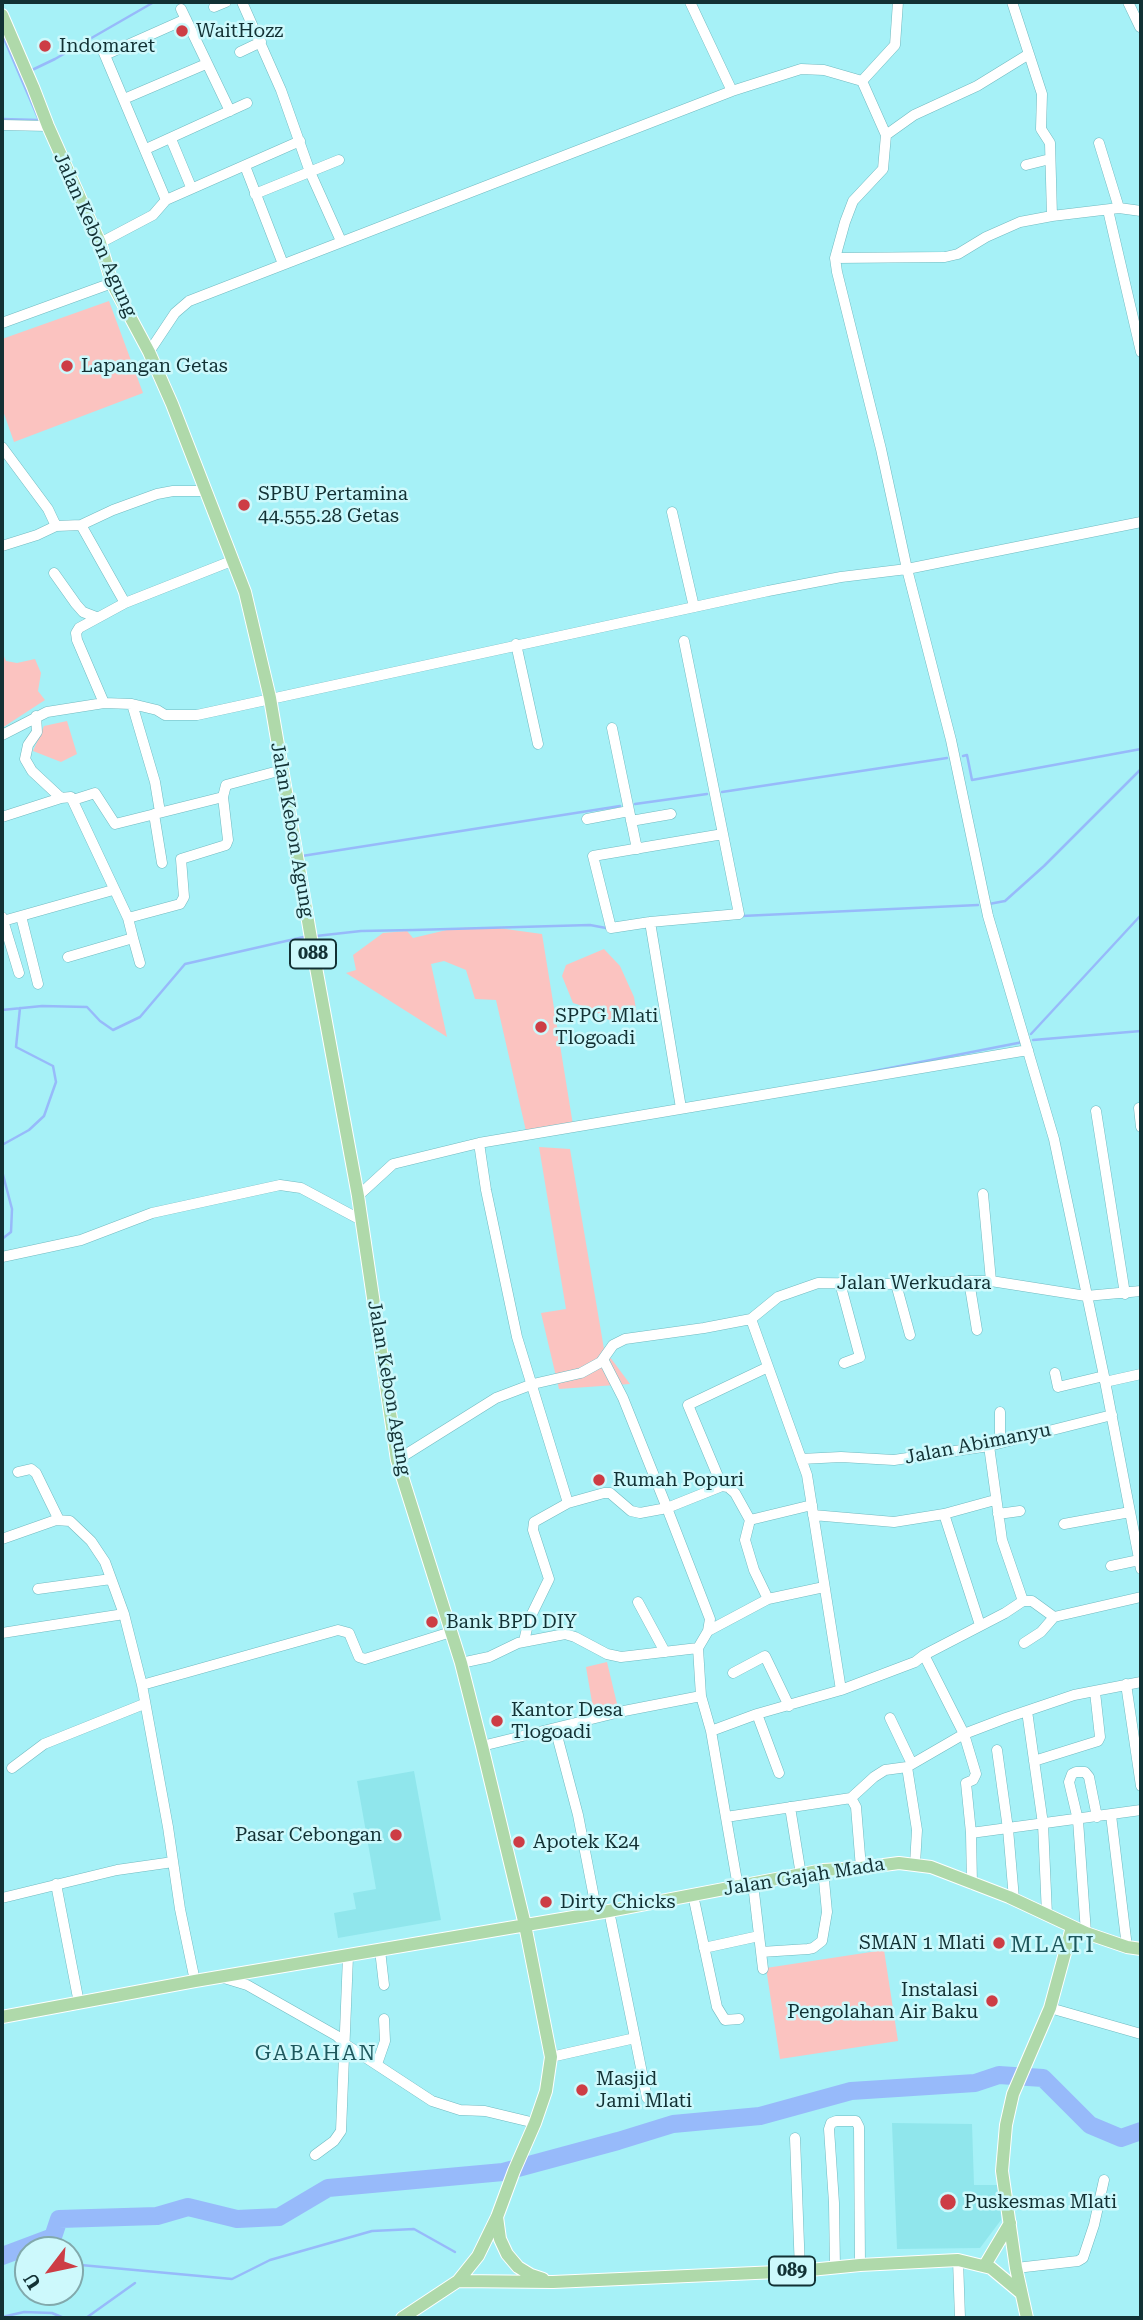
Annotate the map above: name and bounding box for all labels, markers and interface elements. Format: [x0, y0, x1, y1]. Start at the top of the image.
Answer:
place label: WaitHozz [196, 20, 283, 42]
marker: WaitHozz [174, 23, 190, 39]
place label: Indomaret [59, 35, 155, 57]
marker: Indomaret [37, 38, 53, 54]
street label: Jalan Kebon Agung [48, 149, 142, 321]
place label: Lapangan Getas [81, 355, 228, 377]
marker: Lapangan Getas [59, 358, 75, 374]
place label: SPBU Pertamina 44.555.28 Getas [258, 483, 408, 527]
marker: SPBU Pertamina 44.555.28 Getas [236, 497, 252, 513]
street label: Jalan Kebon Agung [265, 741, 319, 919]
road number: 088 [290, 939, 336, 968]
place label: SPPG Mlati Tlogoadi [555, 1005, 658, 1049]
marker: SPPG Mlati Tlogoadi [533, 1019, 549, 1035]
street label: Jalan Werkudara [837, 1272, 991, 1294]
street label: Jalan Kebon Agung [362, 1299, 416, 1477]
street label: Jalan Abimanyu [903, 1419, 1053, 1469]
place label: Rumah Popuri [613, 1469, 744, 1491]
marker: Rumah Popuri [591, 1472, 607, 1488]
place label: Bank BPD DIY [446, 1611, 577, 1633]
marker: Bank BPD DIY [424, 1614, 440, 1630]
place label: Kantor Desa Tlogoadi [511, 1699, 623, 1743]
marker: Kantor Desa Tlogoadi [489, 1713, 505, 1729]
place label: Pasar Cebongan [235, 1824, 382, 1846]
marker: Pasar Cebongan [388, 1827, 404, 1843]
place label: Apotek K24 [533, 1831, 639, 1853]
marker: Apotek K24 [511, 1834, 527, 1850]
street label: Jalan Gajah Mada [722, 1853, 886, 1901]
place label: Dirty Chicks [560, 1891, 676, 1913]
marker: Dirty Chicks [538, 1894, 554, 1910]
district label: MLATI [1011, 1931, 1095, 1959]
place label: SMAN 1 Mlati [859, 1932, 985, 1954]
marker: SMAN 1 Mlati [991, 1935, 1007, 1951]
place label: Instalasi Pengolahan Air Baku [787, 1979, 978, 2023]
marker: Instalasi Pengolahan Air Baku [984, 1993, 1000, 2009]
district label: GABAHAN [256, 2041, 376, 2067]
place label: Masjid Jami Mlati [596, 2068, 692, 2112]
marker: Masjid Jami Mlati [574, 2082, 590, 2098]
place label: Puskesmas Mlati [964, 2191, 1117, 2213]
marker: Puskesmas Mlati [938, 2192, 958, 2212]
north arrow [14, 2236, 84, 2306]
road number: 089 [769, 2256, 815, 2286]
text: U [19, 2269, 46, 2294]

